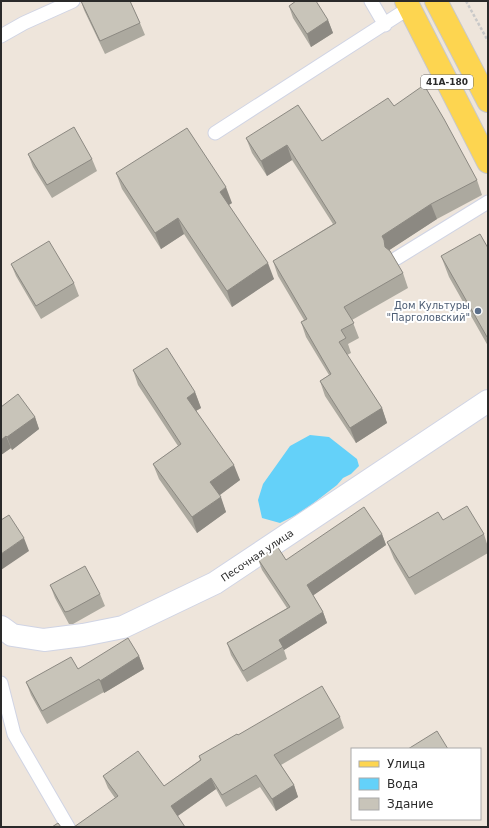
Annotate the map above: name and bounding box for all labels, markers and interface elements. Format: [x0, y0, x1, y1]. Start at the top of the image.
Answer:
road number: 41А-180 [421, 75, 473, 89]
place label: Дом Культуры "Парголовский" [386, 300, 470, 323]
marker: Дом Культуры "Парголовский" [473, 306, 483, 316]
street label: Песочная улица [219, 527, 296, 584]
legend [351, 748, 481, 820]
text: Улица [387, 757, 425, 771]
text: Вода [387, 777, 418, 791]
text: Здание [387, 797, 433, 811]

